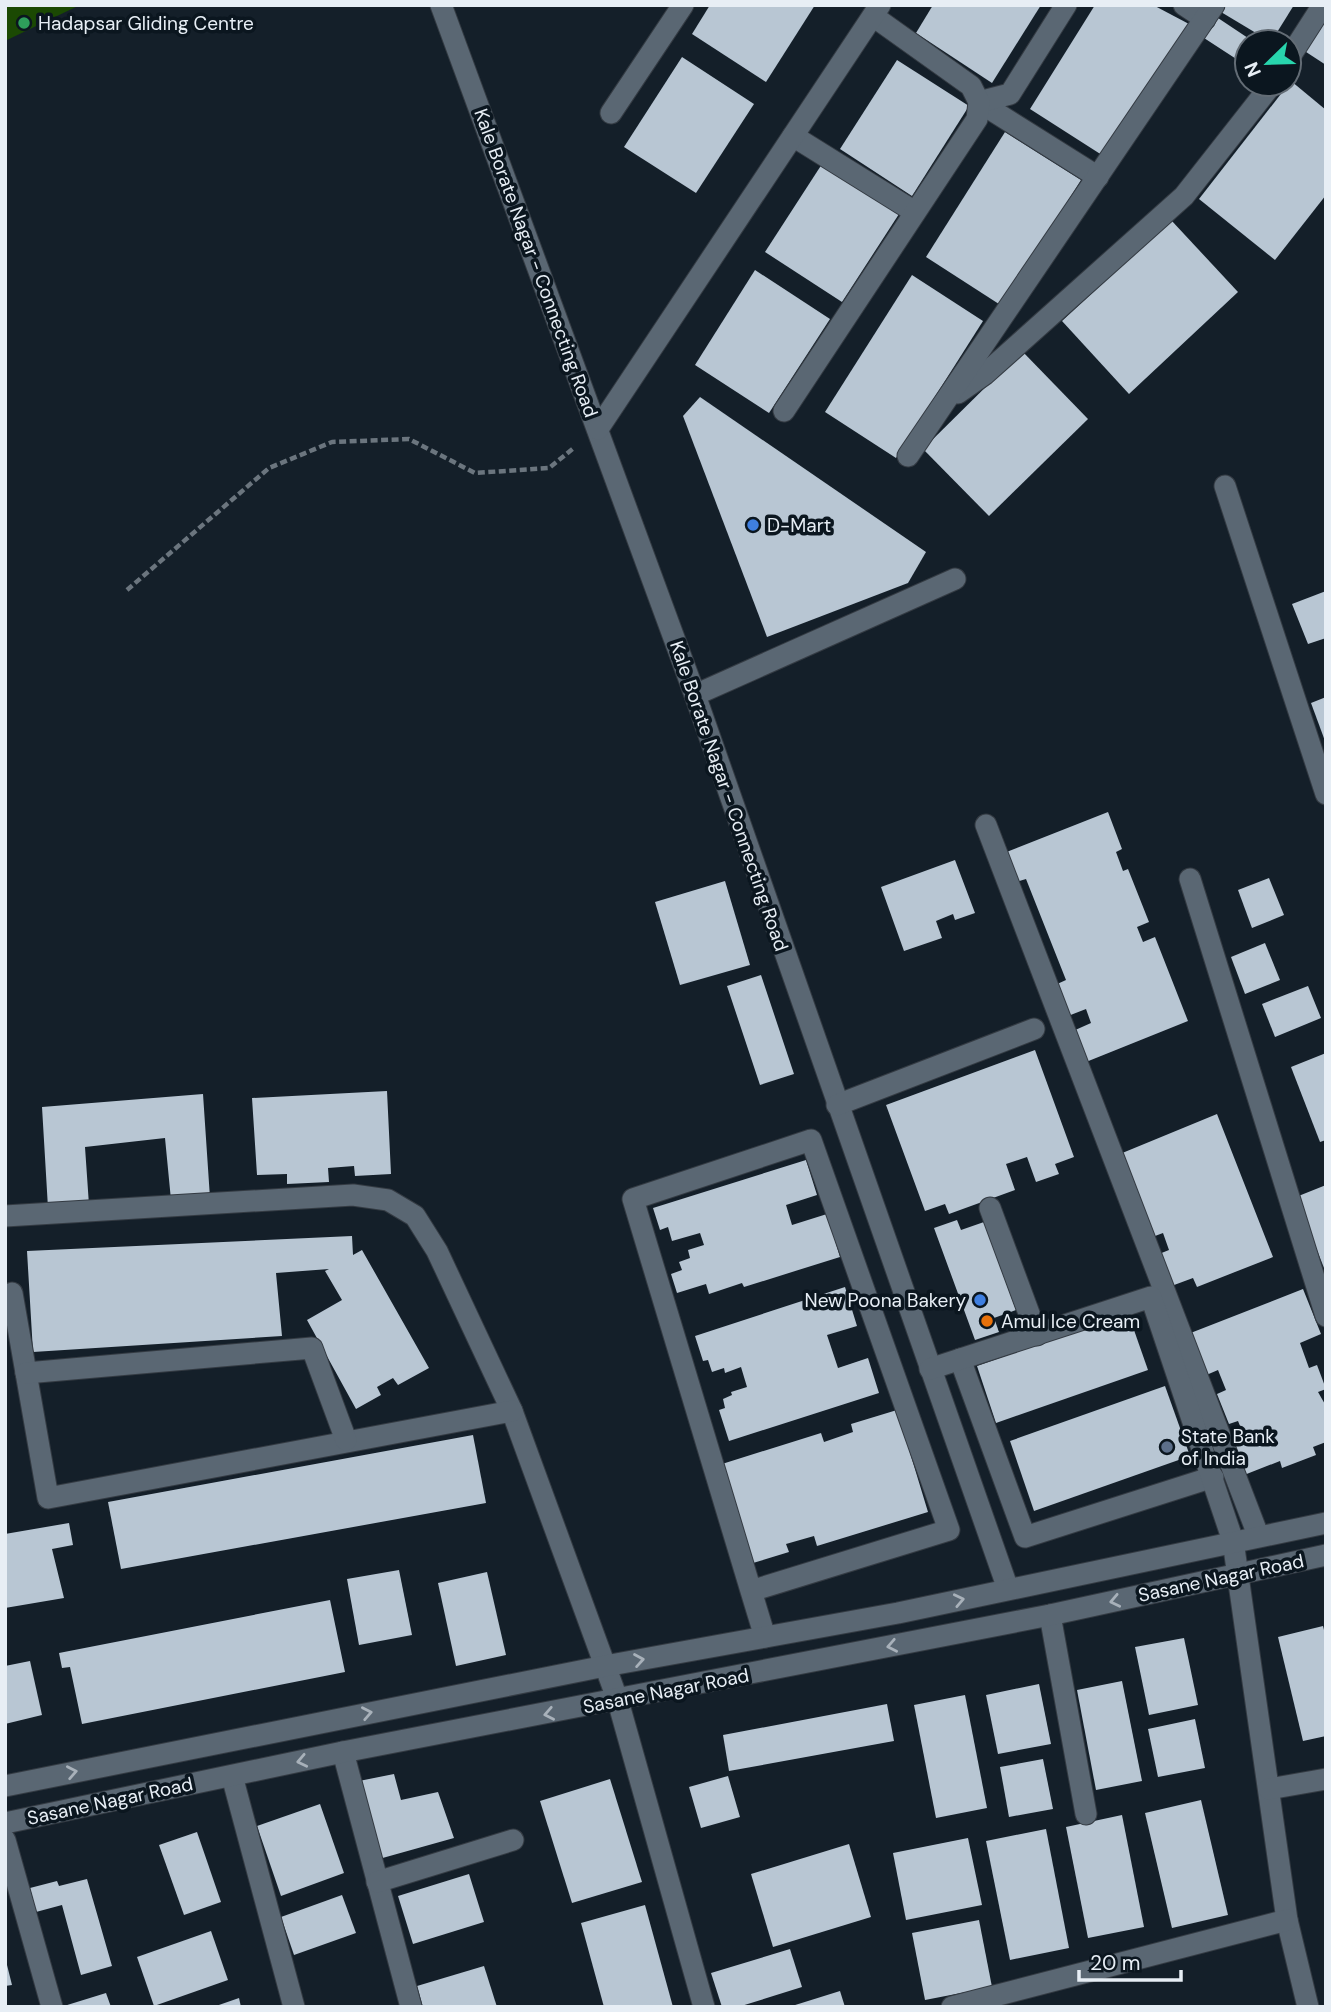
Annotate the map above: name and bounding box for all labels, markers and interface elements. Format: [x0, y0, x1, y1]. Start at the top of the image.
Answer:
place label: Hadapsar Gliding Centre [38, 11, 254, 36]
marker: Hadapsar Gliding Centre [16, 15, 32, 31]
north arrow [1233, 28, 1303, 98]
text: N [1239, 58, 1267, 81]
street label: Kale Borate Nagar - Connecting Road [468, 105, 604, 421]
place label: D-Mart [767, 513, 831, 538]
marker: D-Mart [745, 517, 761, 533]
street label: Kale Borate Nagar - Connecting Road [664, 637, 794, 955]
place label: New Poona Bakery [805, 1288, 966, 1313]
marker: New Poona Bakery [972, 1292, 988, 1308]
place label: Amul Ice Cream [1001, 1309, 1140, 1334]
marker: Amul Ice Cream [979, 1313, 995, 1329]
place label: State Bank of India [1181, 1424, 1275, 1471]
marker: State Bank of India [1159, 1439, 1175, 1455]
street label: Sasane Nagar Road [1136, 1548, 1306, 1608]
one-way arrow [1109, 1592, 1121, 1607]
one-way arrow [952, 1593, 964, 1608]
one-way arrow [886, 1638, 898, 1653]
one-way arrow [633, 1653, 645, 1668]
street label: Sasane Nagar Road [581, 1663, 751, 1719]
one-way arrow [543, 1706, 555, 1721]
one-way arrow [361, 1707, 373, 1722]
one-way arrow [296, 1753, 308, 1768]
one-way arrow [66, 1766, 78, 1781]
street label: Sasane Nagar Road [25, 1771, 195, 1831]
scale bar [1079, 1938, 1180, 1982]
text: 20 m [1090, 1949, 1141, 1977]

